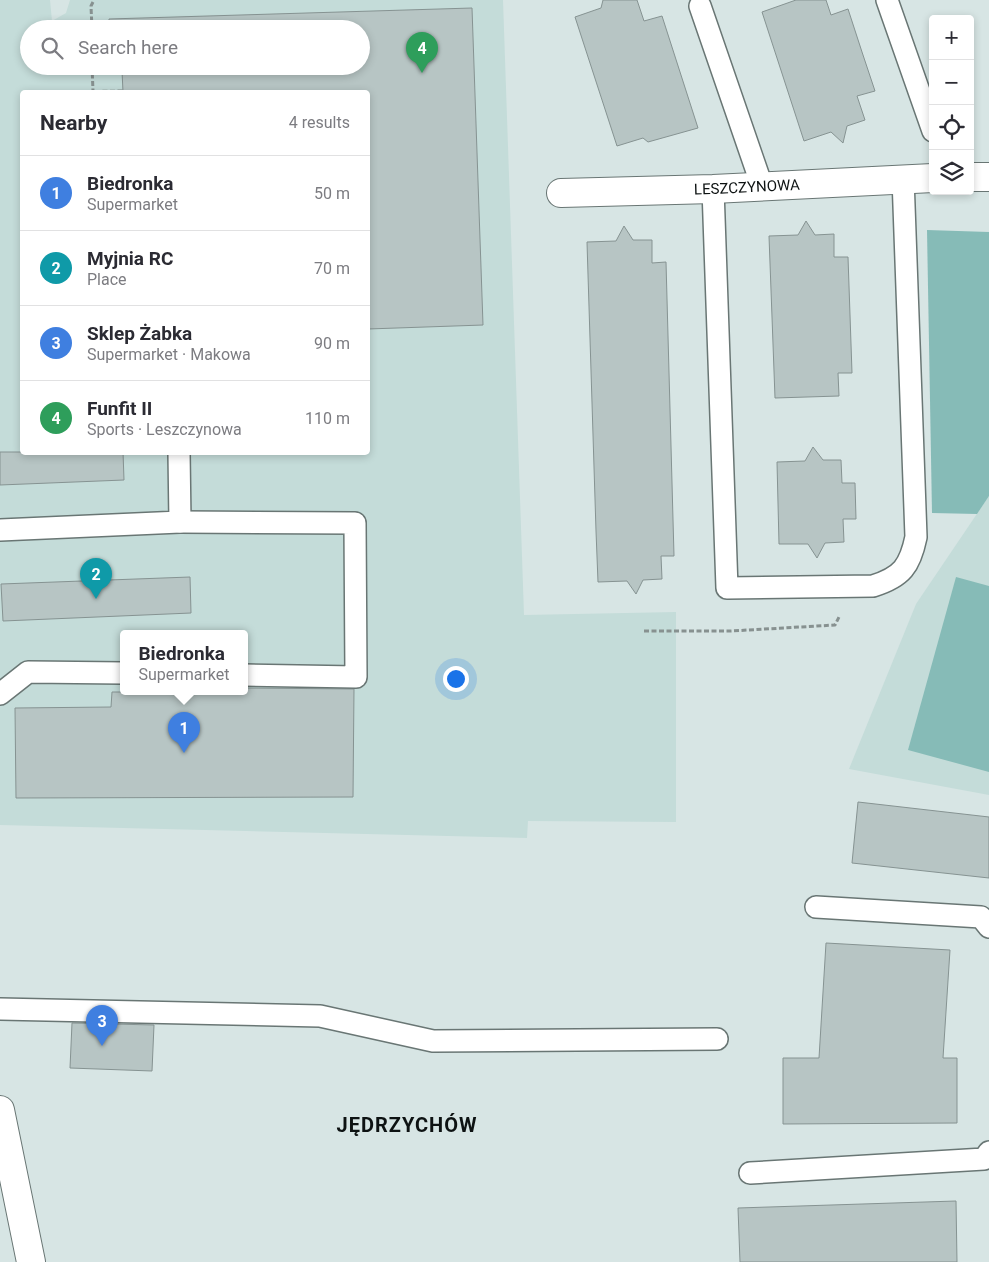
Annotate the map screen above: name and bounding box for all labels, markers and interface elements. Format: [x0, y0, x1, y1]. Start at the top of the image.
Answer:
map controls [929, 15, 974, 195]
button: + [929, 15, 974, 60]
search box [20, 20, 370, 75]
pin: 4 [406, 32, 438, 73]
icon: search [38, 34, 66, 62]
text: Search here [78, 36, 178, 59]
button: − [929, 60, 974, 105]
button: locate [929, 105, 974, 150]
text: Nearby [40, 111, 107, 135]
text: 4 results [289, 113, 350, 132]
button: layers [929, 150, 974, 195]
text: Biedronka [87, 172, 173, 195]
street label: LESZCZYNOWA [694, 176, 800, 198]
text: 1 [51, 184, 61, 203]
text: 50 m [314, 184, 350, 203]
text: Supermarket [87, 195, 178, 214]
text: Myjnia RC [87, 247, 173, 270]
text: 2 [51, 259, 61, 278]
text: 70 m [314, 259, 350, 278]
text: Place [87, 270, 127, 289]
text: Sklep Żabka [87, 322, 192, 345]
text: 3 [51, 334, 61, 353]
text: 90 m [314, 334, 350, 353]
text: Supermarket · Makowa [87, 345, 251, 364]
text: Funfit II [87, 397, 152, 420]
text: 4 [51, 409, 61, 428]
text: 110 m [305, 409, 350, 428]
text: Sports · Leszczynowa [87, 420, 242, 439]
pin: 2 [80, 558, 112, 599]
popup [120, 630, 248, 695]
text: Biedronka [138, 642, 225, 665]
text: Supermarket [138, 665, 230, 684]
your location [443, 666, 469, 692]
pin: 1 [168, 712, 200, 753]
pin: 3 [86, 1005, 118, 1046]
district label: JĘDRZYCHÓW [337, 1113, 477, 1137]

